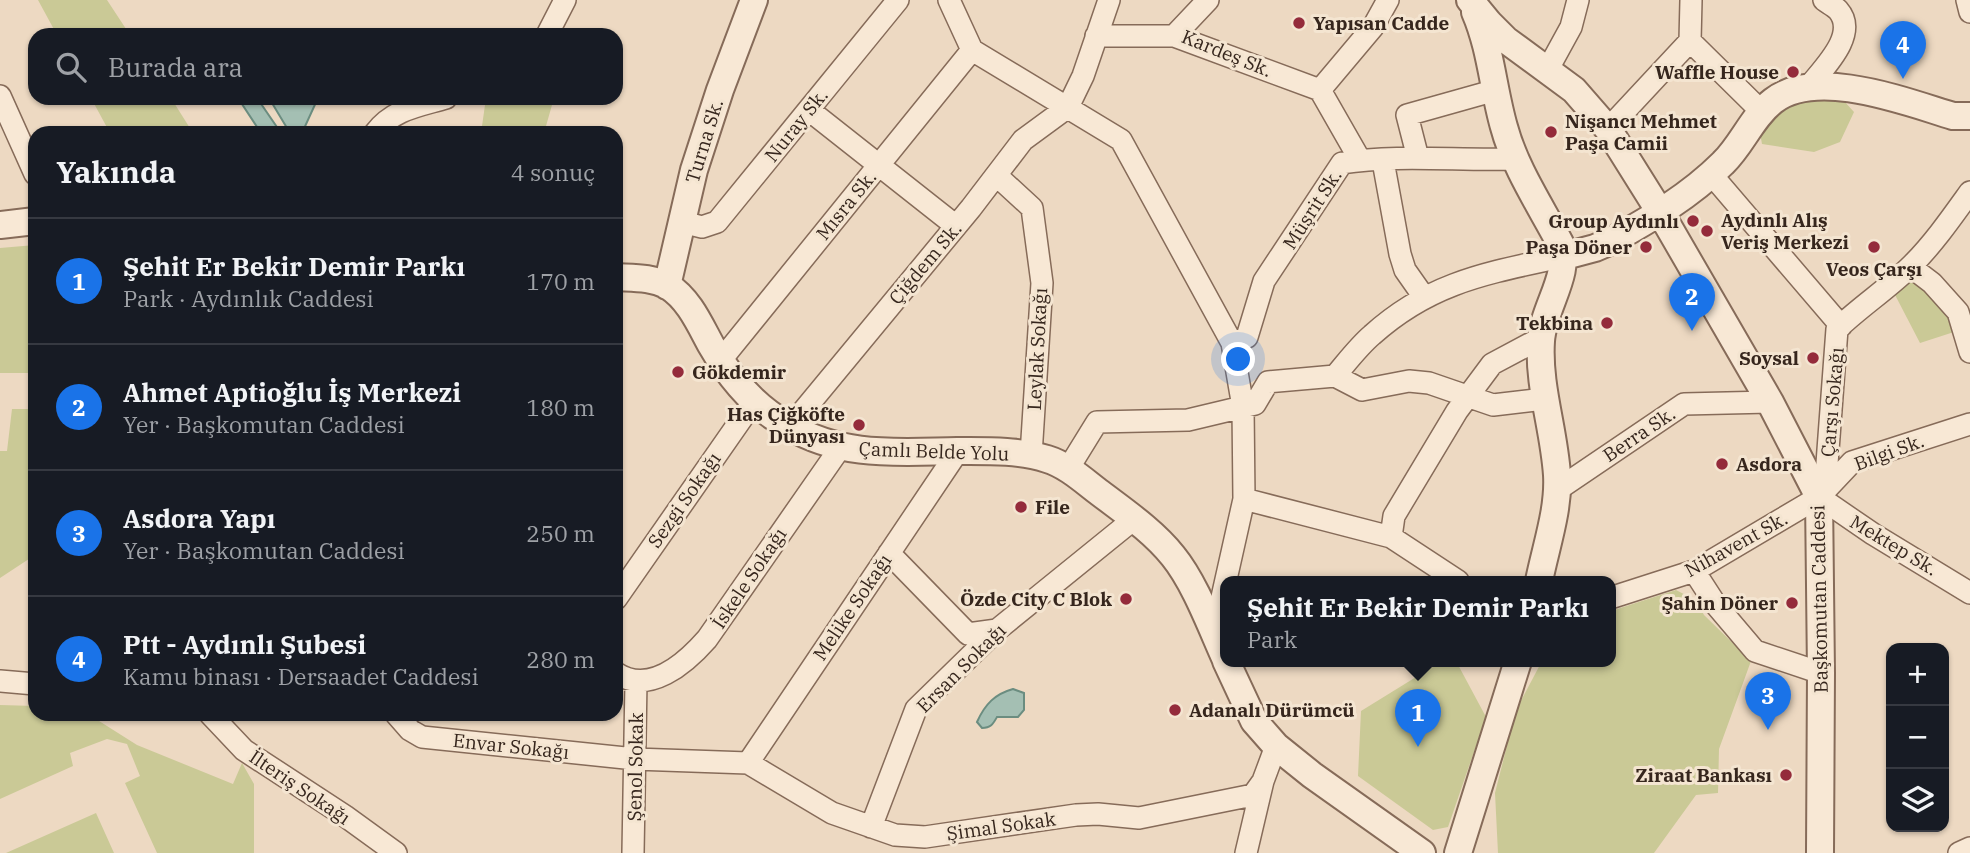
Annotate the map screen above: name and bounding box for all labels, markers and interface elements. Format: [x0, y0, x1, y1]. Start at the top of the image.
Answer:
place label: Yapısan Cadde [1313, 11, 1450, 35]
marker: Yapısan Cadde [1291, 15, 1307, 31]
pin: 4 [1880, 21, 1926, 79]
street label: Kardeş Sk. [1178, 24, 1276, 82]
search box [28, 28, 623, 105]
icon: search [52, 48, 90, 86]
text: Burada ara [108, 50, 243, 84]
place label: Waffle House [1655, 60, 1779, 84]
marker: Waffle House [1785, 64, 1801, 80]
street label: Nuray Sk. [759, 83, 833, 167]
street label: Turna Sk. [680, 96, 728, 186]
place label: Nişancı Mehmet Paşa Camii [1565, 109, 1717, 155]
marker: Nişancı Mehmet Paşa Camii [1543, 124, 1559, 140]
text: Yakında [56, 152, 176, 191]
text: 4 sonuç [511, 157, 595, 187]
street label: Müşrit Sk. [1277, 164, 1347, 254]
street label: Mısra Sk. [811, 165, 881, 245]
place label: Aydınlı Alış Veriş Merkezi [1721, 208, 1849, 254]
place label: Group Aydınlı [1548, 209, 1679, 233]
marker: Group Aydınlı [1685, 213, 1701, 229]
street label: Çiğdem Sk. [883, 217, 967, 309]
marker: Aydınlı Alış Veriş Merkezi [1699, 223, 1715, 239]
place label: Paşa Döner [1525, 235, 1633, 259]
marker: Paşa Döner [1638, 239, 1654, 255]
marker: Veos Çarşı [1866, 239, 1882, 255]
text: Şehit Er Bekir Demir Parkı [123, 249, 465, 283]
place label: Veos Çarşı [1826, 257, 1922, 281]
text: 1 [72, 266, 86, 296]
text: 170 m [526, 266, 595, 296]
pin: 2 [1669, 273, 1715, 331]
text: Park · Aydınlık Caddesi [123, 283, 374, 313]
street label: Leylak Sokağı [1022, 287, 1052, 411]
place label: Tekbina [1516, 311, 1593, 335]
marker: Tekbina [1599, 315, 1615, 331]
your location [1221, 342, 1255, 376]
place label: Soysal [1739, 346, 1799, 370]
street label: Çarşı Sokağı [1815, 346, 1849, 458]
marker: Soysal [1805, 350, 1821, 366]
place label: Gökdemir [692, 360, 787, 384]
marker: Gökdemir [670, 364, 686, 380]
text: Ahmet Aptioğlu İş Merkezi [123, 375, 461, 409]
text: 2 [72, 392, 86, 422]
text: 180 m [526, 392, 595, 422]
street label: Berra Sk. [1598, 401, 1680, 467]
place label: Has Çiğköfte Dünyası [727, 402, 845, 448]
text: Yer · Başkomutan Caddesi [123, 409, 405, 439]
marker: Has Çiğköfte Dünyası [851, 417, 867, 433]
street label: Bilgi Sk. [1851, 428, 1927, 476]
street label: Çamlı Belde Yolu [858, 436, 1010, 466]
street label: Sezgi Sokağı [642, 448, 726, 552]
place label: Asdora [1736, 452, 1802, 476]
marker: Asdora [1714, 456, 1730, 472]
place label: File [1035, 495, 1070, 519]
marker: File [1013, 499, 1029, 515]
text: Asdora Yapı [123, 501, 276, 535]
street label: Başkomutan Caddesi [1805, 505, 1833, 693]
street label: Nihavent Sk. [1680, 506, 1792, 582]
street label: Mektep Sk. [1846, 509, 1942, 581]
text: 3 [72, 518, 86, 548]
text: 250 m [526, 518, 595, 548]
street label: İskele Sokağı [706, 523, 792, 633]
text: Yer · Başkomutan Caddesi [123, 535, 405, 565]
street label: Melike Sokağı [808, 549, 896, 665]
popup [1220, 576, 1616, 667]
place label: Özde City C Blok [960, 587, 1112, 611]
text: Şehit Er Bekir Demir Parkı [1247, 590, 1589, 624]
marker: Özde City C Blok [1118, 591, 1134, 607]
place label: Şahin Döner [1661, 591, 1779, 615]
marker: Şahin Döner [1784, 595, 1800, 611]
street label: Ersan Sokağı [911, 618, 1011, 718]
text: Park [1247, 624, 1297, 654]
text: Ptt - Aydınlı Şubesi [123, 627, 366, 661]
map controls [1886, 643, 1949, 832]
button: + [1886, 643, 1949, 706]
text: 4 [72, 644, 86, 674]
text: 280 m [526, 644, 595, 674]
text: Kamu binası · Dersaadet Caddesi [123, 661, 479, 691]
pin: 3 [1745, 672, 1791, 730]
pin: 1 [1395, 689, 1441, 747]
place label: Adanalı Dürümcü [1189, 698, 1355, 722]
marker: Adanalı Dürümcü [1167, 702, 1183, 718]
button: − [1886, 706, 1949, 769]
street label: Şenol Sokak [622, 712, 648, 822]
street label: Envar Sokağı [452, 728, 570, 764]
street label: İlteriş Sokağı [245, 744, 355, 830]
place label: Ziraat Bankası [1635, 763, 1772, 787]
marker: Ziraat Bankası [1778, 767, 1794, 783]
button: layers [1886, 769, 1949, 832]
street label: Şimal Sokak [945, 806, 1057, 846]

